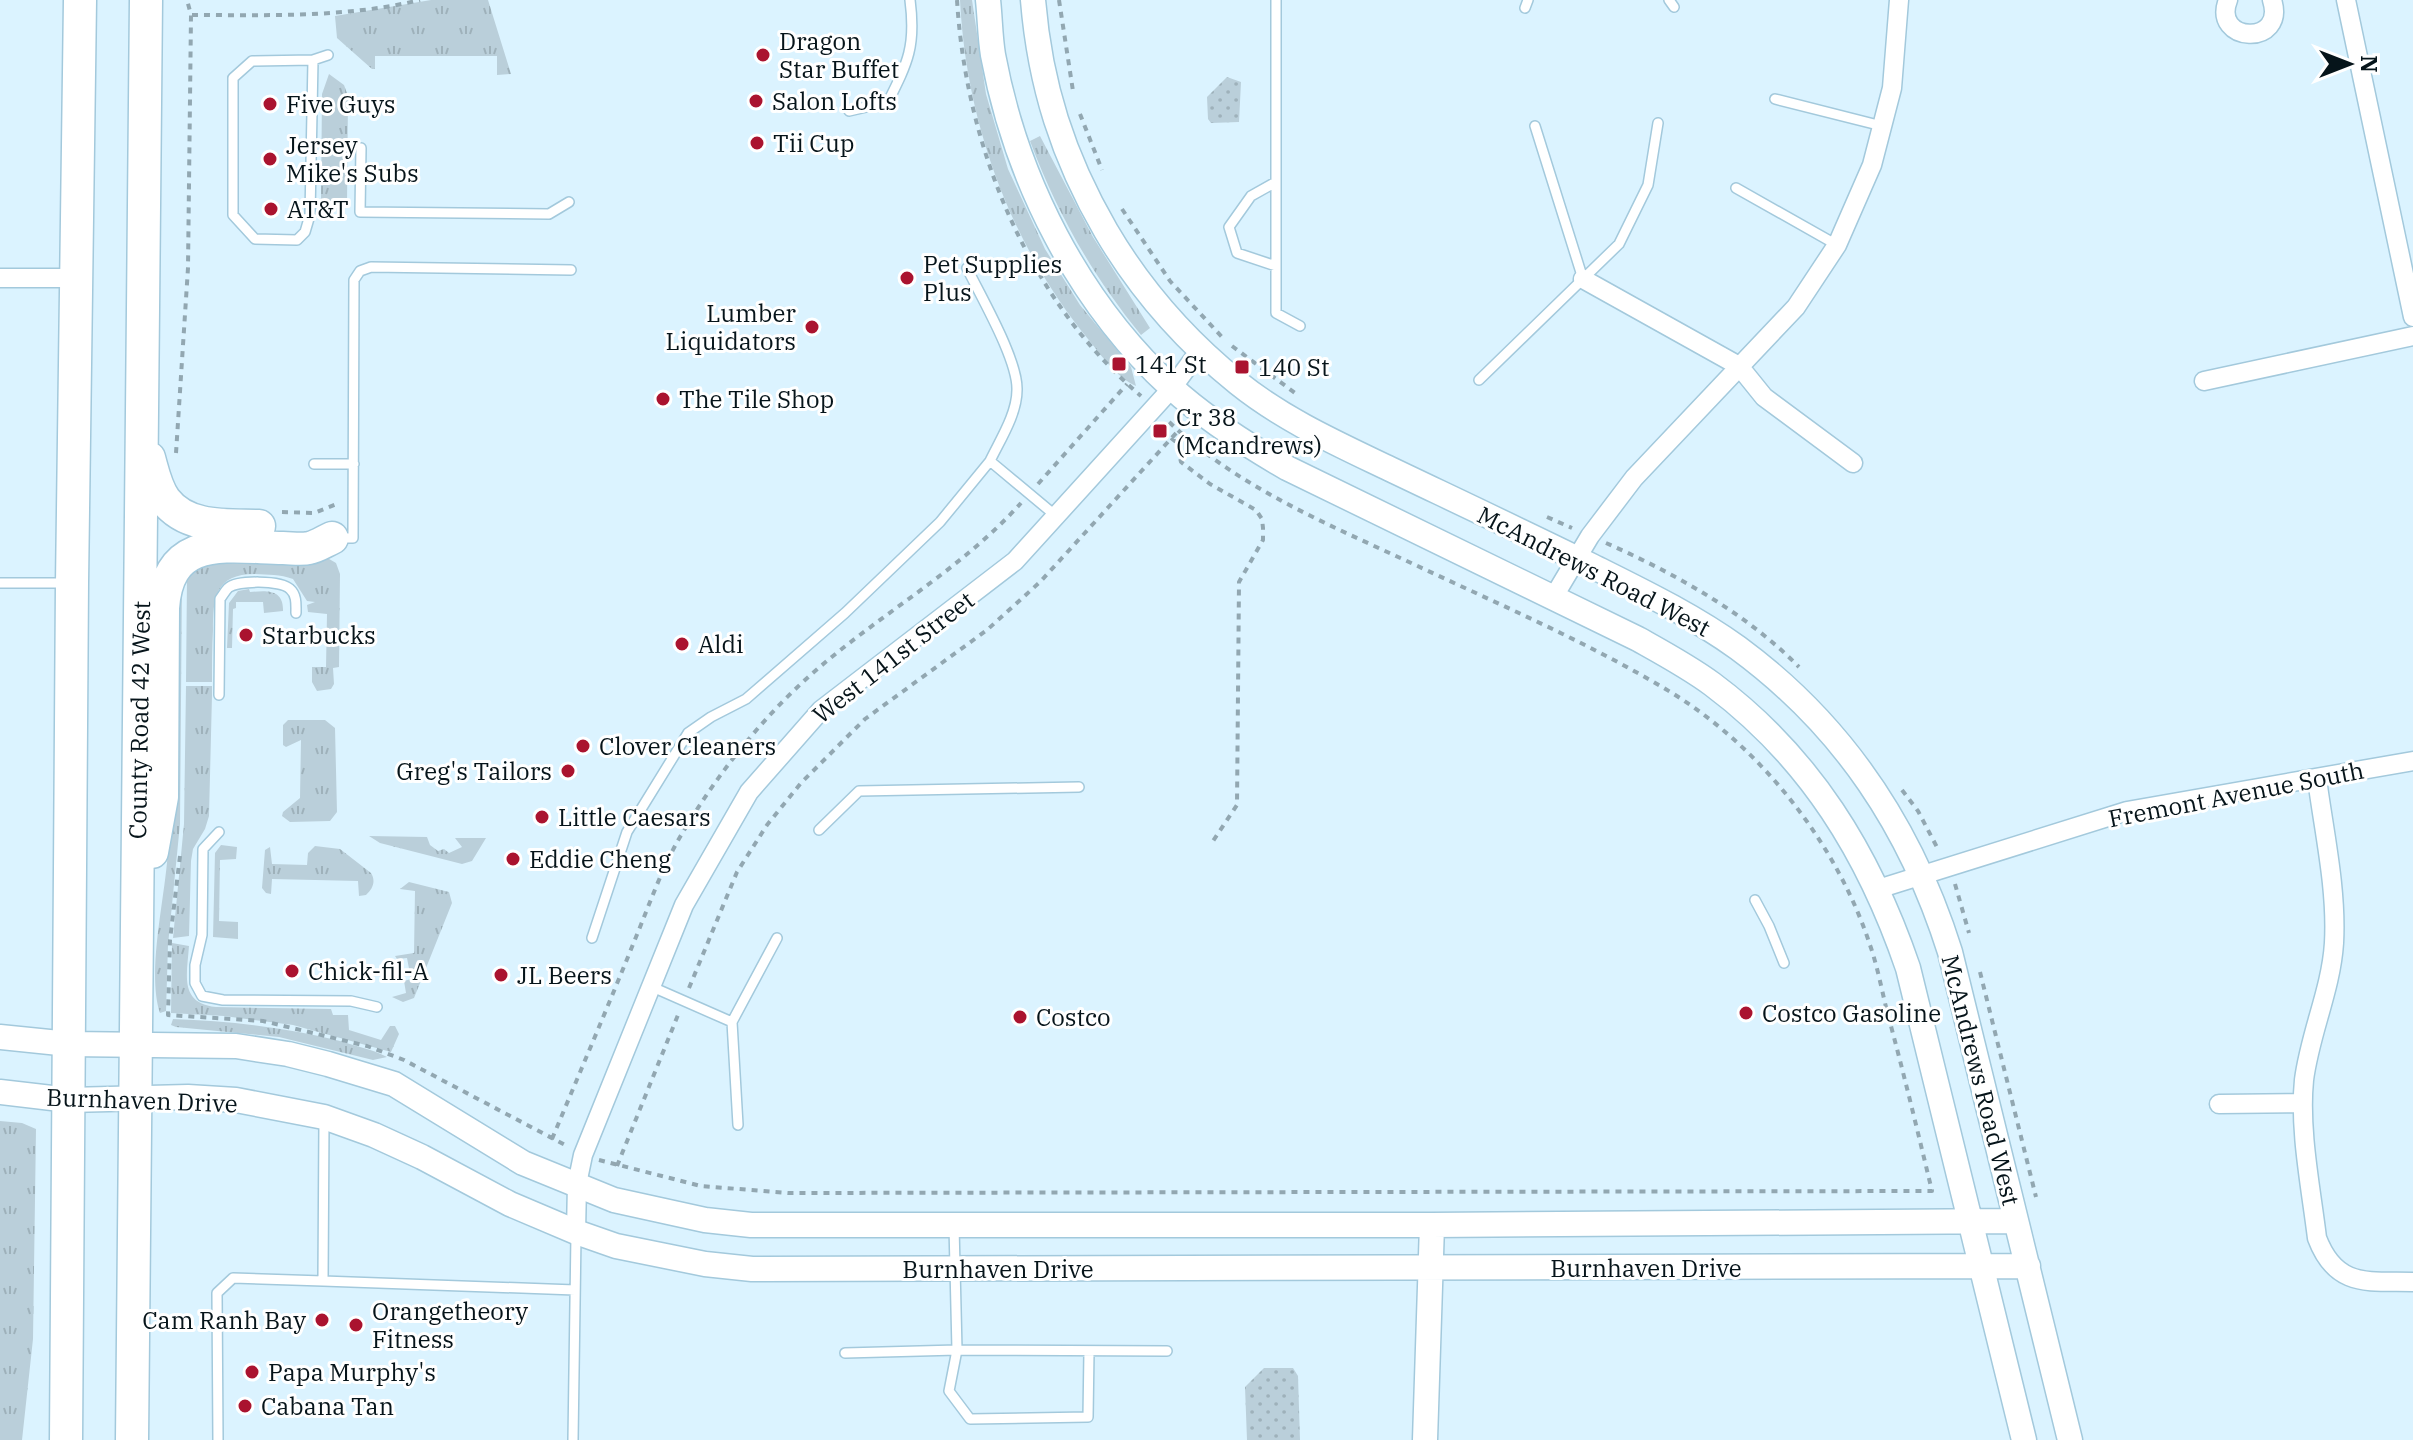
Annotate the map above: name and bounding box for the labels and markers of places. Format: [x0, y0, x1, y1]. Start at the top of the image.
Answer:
place label: Dragon Star Buffet [779, 25, 899, 85]
marker: Dragon Star Buffet [754, 46, 772, 64]
place label: Salon Lofts [772, 85, 897, 117]
place label: Five Guys [286, 88, 396, 120]
marker: Salon Lofts [747, 92, 765, 110]
marker: Five Guys [261, 95, 279, 113]
place label: Tii Cup [773, 127, 854, 159]
place label: Jersey Mike's Subs [286, 129, 419, 189]
marker: Tii Cup [748, 134, 766, 152]
marker: Jersey Mike's Subs [261, 150, 279, 168]
place label: AT&T [287, 193, 349, 225]
marker: AT&T [262, 200, 280, 218]
place label: Pet Supplies Plus [923, 248, 1062, 308]
marker: Pet Supplies Plus [898, 269, 916, 287]
place label: Lumber Liquidators [666, 297, 796, 357]
marker: Lumber Liquidators [803, 318, 821, 336]
place label: 141 St [1135, 348, 1206, 380]
place label: 140 St [1258, 351, 1329, 383]
marker: 141 St [1110, 355, 1128, 373]
marker: 140 St [1233, 358, 1251, 376]
place label: The Tile Shop [679, 383, 834, 415]
marker: The Tile Shop [654, 390, 672, 408]
place label: Cr 38 (Mcandrews) [1176, 401, 1322, 461]
marker: Cr 38 (Mcandrews) [1151, 422, 1169, 440]
place label: Starbucks [262, 619, 376, 651]
marker: Starbucks [237, 626, 255, 644]
place label: Aldi [698, 628, 744, 660]
marker: Aldi [673, 635, 691, 653]
place label: Clover Cleaners [599, 730, 776, 762]
marker: Clover Cleaners [574, 737, 592, 755]
place label: Greg's Tailors [396, 755, 552, 787]
marker: Greg's Tailors [559, 762, 577, 780]
place label: Little Caesars [558, 801, 711, 833]
marker: Little Caesars [533, 808, 551, 826]
place label: Eddie Cheng [529, 843, 671, 875]
marker: Eddie Cheng [504, 850, 522, 868]
place label: Chick-fil-A [308, 955, 429, 987]
place label: JL Beers [517, 959, 612, 991]
marker: Chick-fil-A [283, 962, 301, 980]
marker: JL Beers [492, 966, 510, 984]
place label: Costco Gasoline [1762, 997, 1941, 1029]
place label: Costco [1036, 1001, 1111, 1033]
marker: Costco Gasoline [1737, 1004, 1755, 1022]
marker: Costco [1011, 1008, 1029, 1026]
place label: Orangetheory Fitness [372, 1295, 528, 1355]
place label: Cam Ranh Bay [142, 1304, 306, 1336]
marker: Cam Ranh Bay [313, 1311, 331, 1329]
marker: Orangetheory Fitness [347, 1316, 365, 1334]
place label: Papa Murphy's [268, 1356, 436, 1388]
marker: Papa Murphy's [243, 1363, 261, 1381]
place label: Cabana Tan [261, 1390, 394, 1422]
marker: Cabana Tan [236, 1397, 254, 1415]

